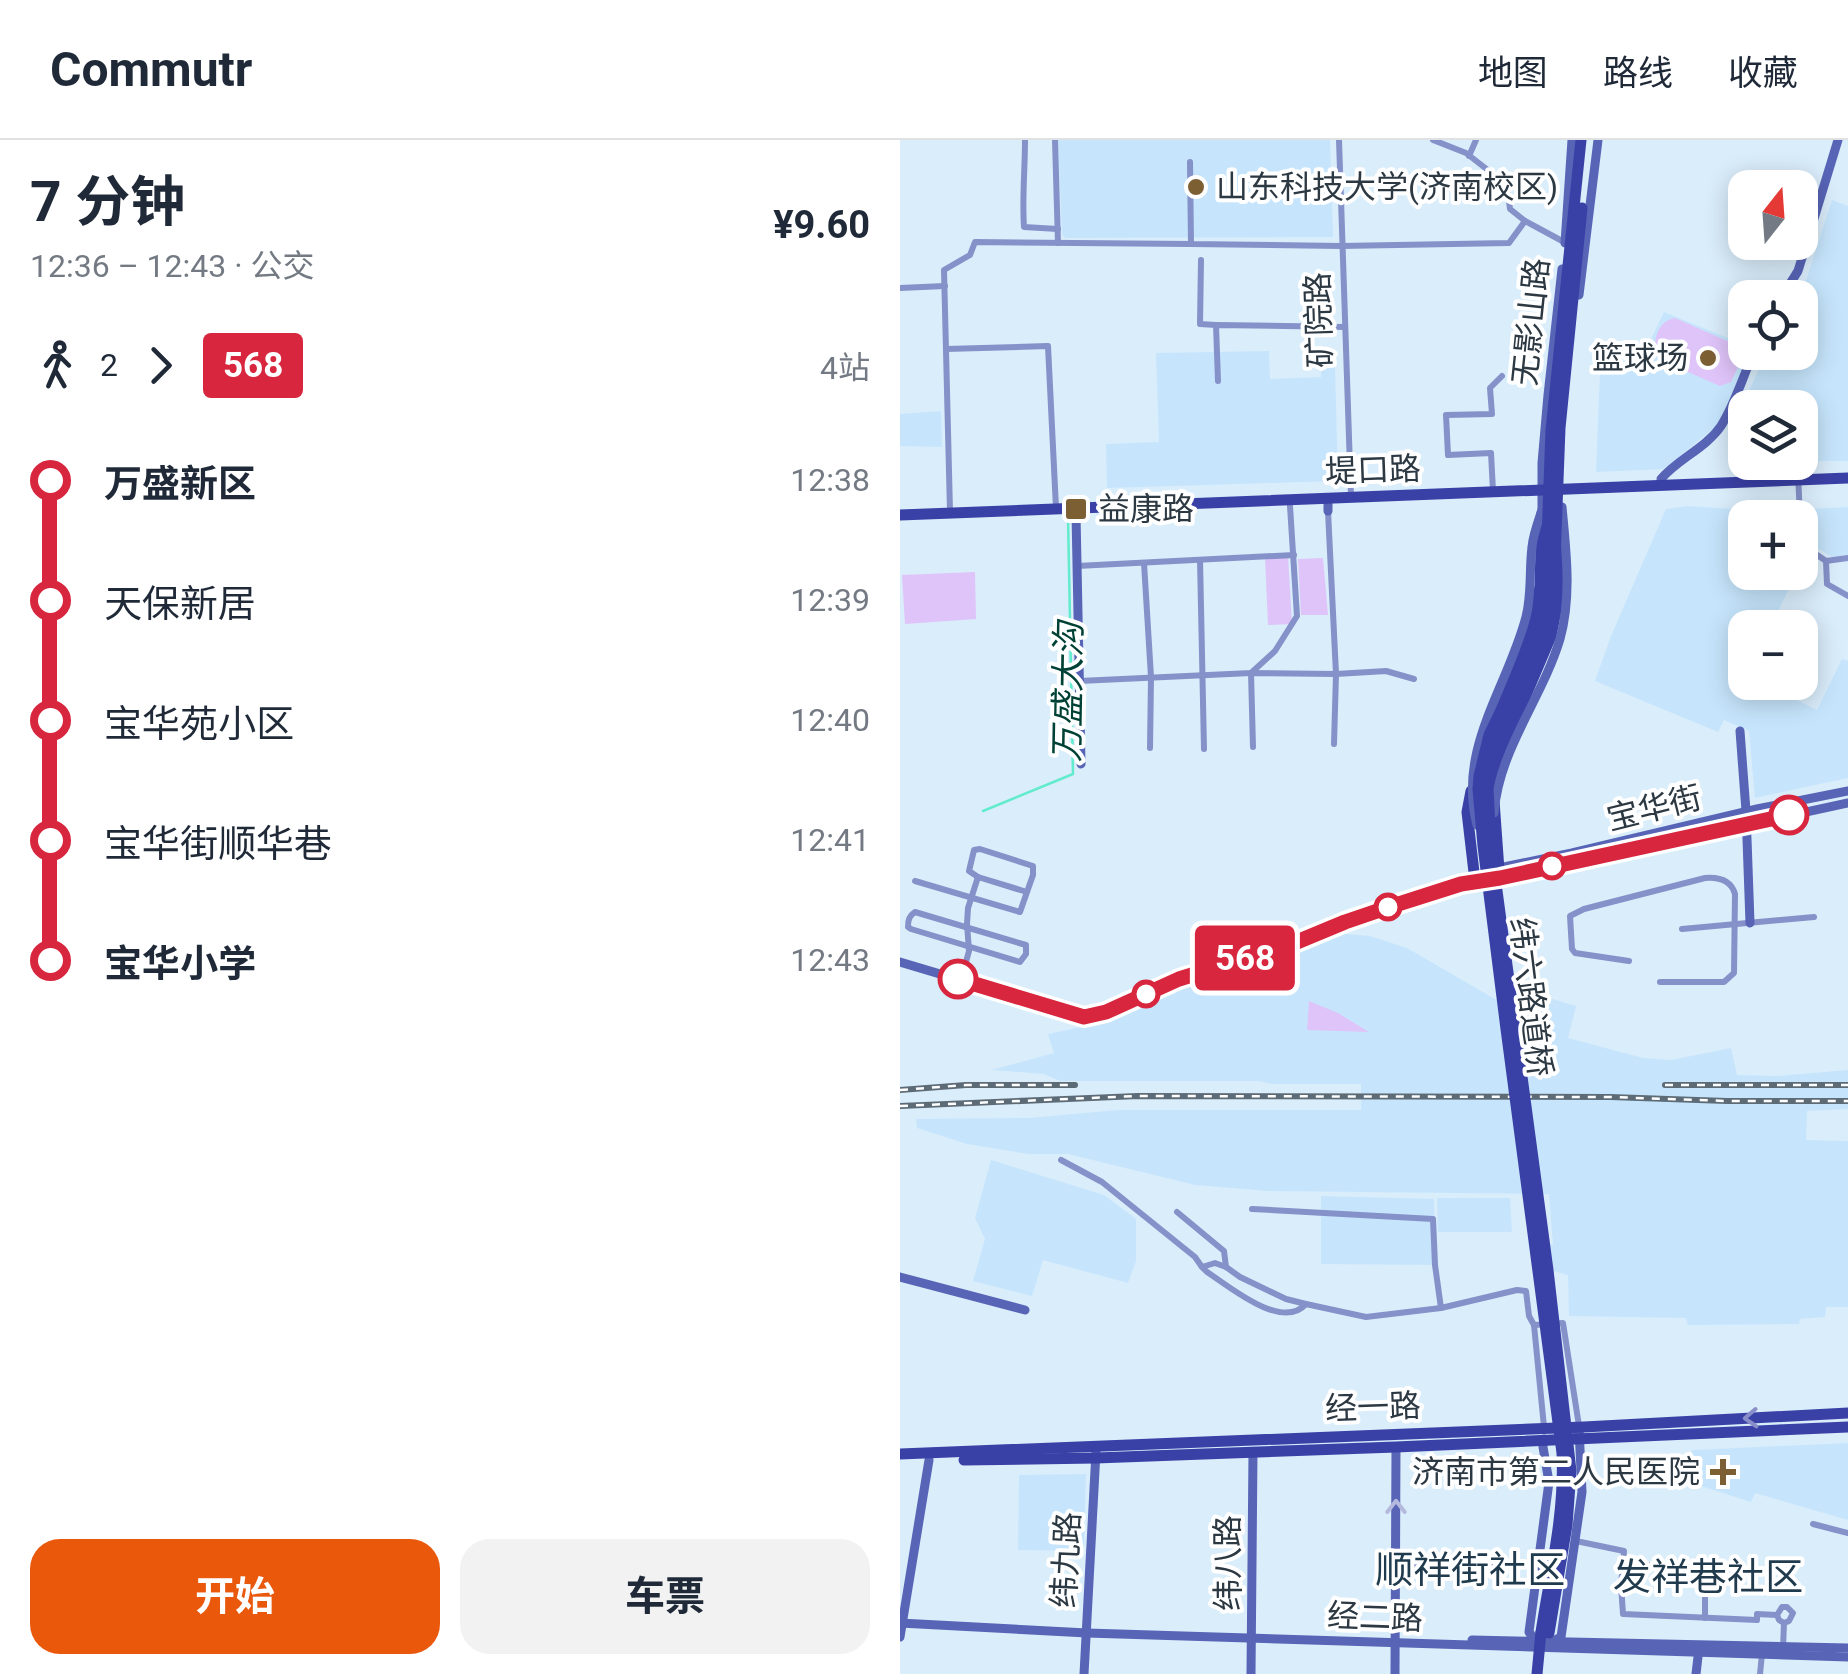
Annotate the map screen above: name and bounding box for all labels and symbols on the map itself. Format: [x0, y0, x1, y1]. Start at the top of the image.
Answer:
place label: 山东科技大学(济南校区) [1216, 168, 1558, 206]
north arrow [1728, 170, 1818, 260]
marker: 山东科技大学(济南校区) [1185, 176, 1207, 198]
street label: 无影山路 [1505, 256, 1557, 388]
street label: 矿院路 [1298, 271, 1340, 369]
place label: 篮球场 [1592, 339, 1688, 377]
marker: 篮球场 [1697, 347, 1719, 369]
street label: 堤口路 [1324, 449, 1422, 491]
place label: 益康路 [1098, 490, 1194, 528]
marker: 益康路 [1063, 496, 1089, 522]
water label: 万盛大沟 [1047, 618, 1090, 762]
street label: 宝华街 [1603, 778, 1705, 838]
unlabelled marker [1770, 796, 1808, 834]
unlabelled marker [1539, 853, 1565, 879]
unlabelled marker [1375, 894, 1401, 920]
street label: 纬六路道桥 [1502, 915, 1560, 1079]
line badge: 568 [1188, 926, 1302, 990]
unlabelled marker [939, 960, 977, 998]
unlabelled marker [1133, 981, 1159, 1007]
street label: 经一路 [1324, 1386, 1422, 1428]
one-way arrow [1742, 1407, 1758, 1428]
place label: 济南市第二人民医院 [1412, 1453, 1700, 1491]
marker: 济南市第二人民医院 [1710, 1459, 1736, 1485]
one-way arrow [1385, 1498, 1407, 1514]
street label: 纬九路 [1045, 1511, 1087, 1609]
street label: 纬八路 [1209, 1515, 1247, 1611]
district label: 顺祥街社区 [1375, 1548, 1565, 1592]
district label: 发祥巷社区 [1613, 1555, 1803, 1599]
street label: 经二路 [1326, 1596, 1424, 1638]

